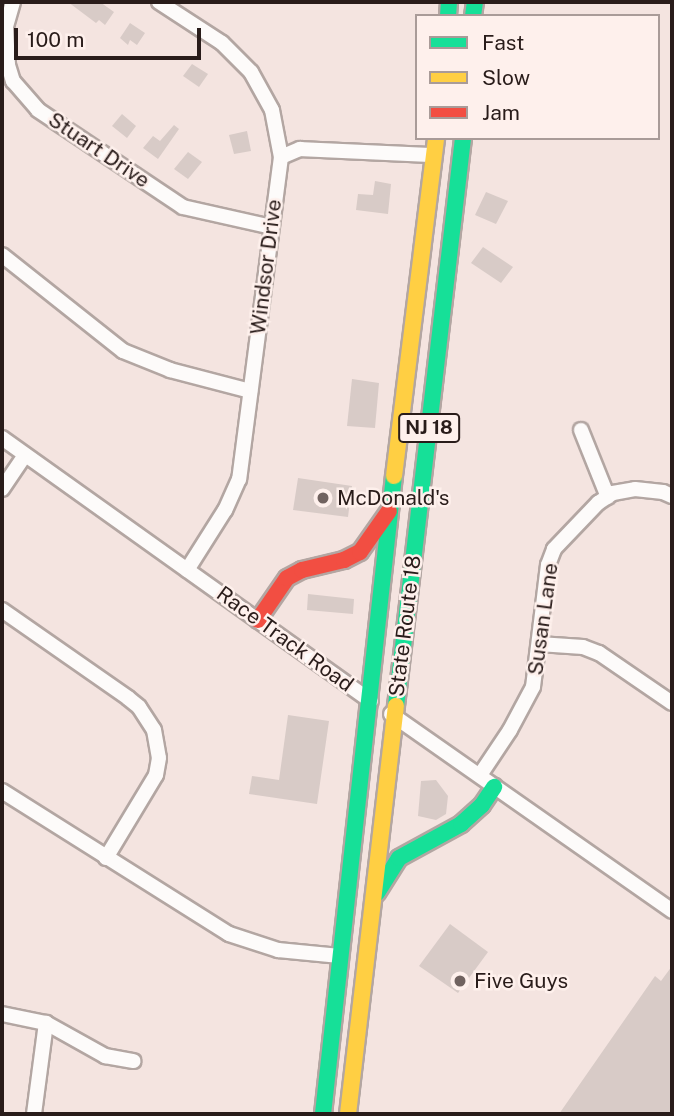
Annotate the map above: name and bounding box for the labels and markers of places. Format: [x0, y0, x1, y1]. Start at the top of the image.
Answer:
place label: McDonald's [337, 485, 449, 511]
marker: McDonald's [315, 490, 331, 506]
place label: Five Guys [474, 968, 568, 994]
marker: Five Guys [452, 973, 468, 989]

